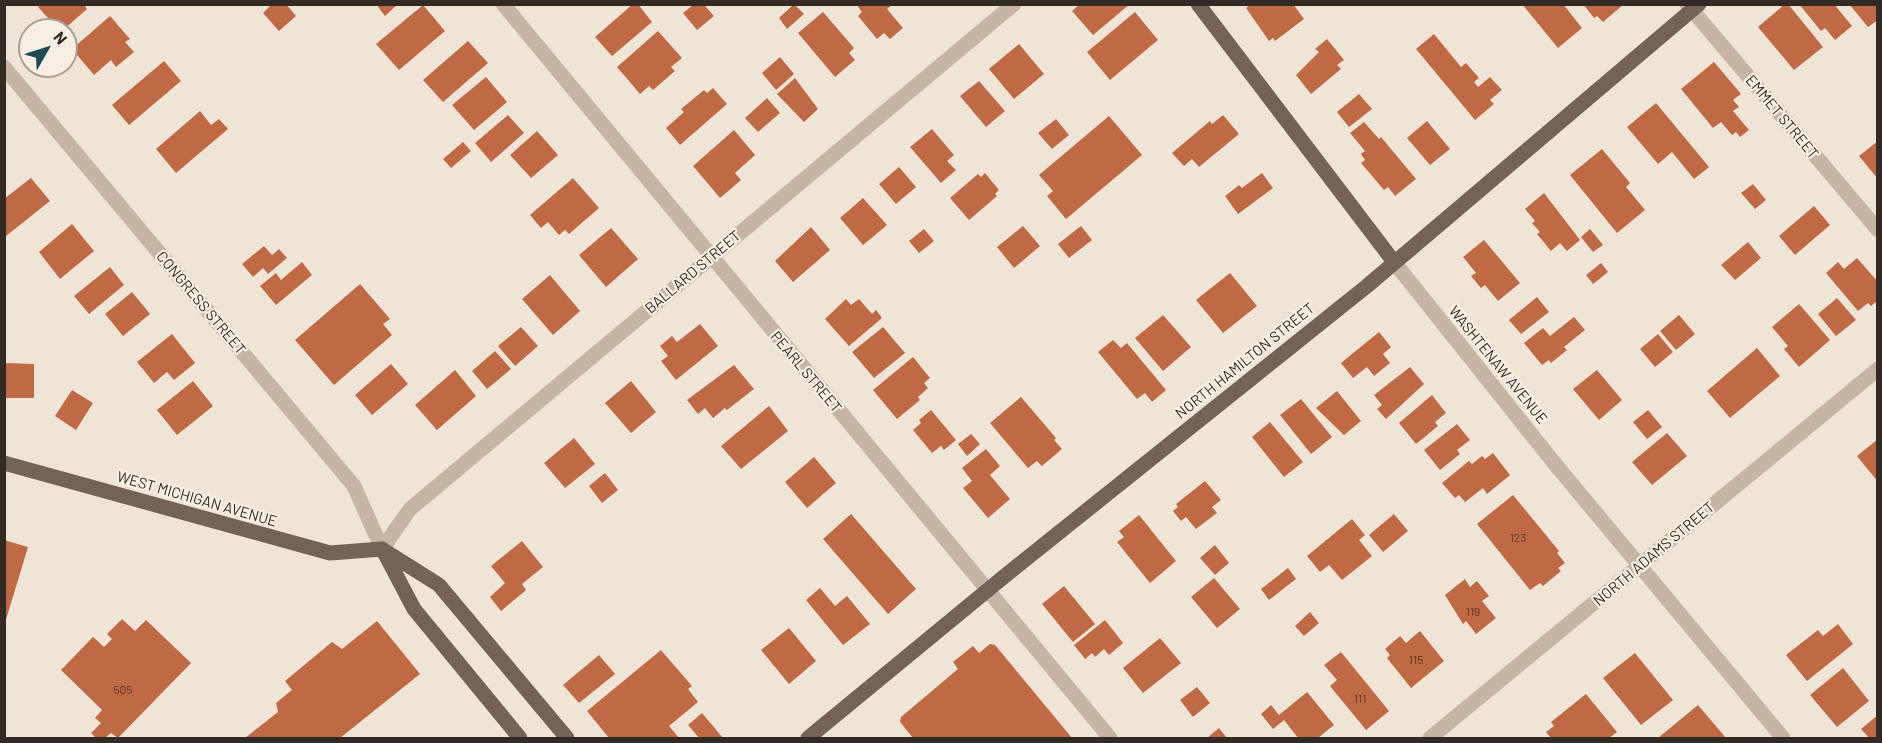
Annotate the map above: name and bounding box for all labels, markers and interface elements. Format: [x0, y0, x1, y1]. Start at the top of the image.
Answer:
north arrow [18, 18, 78, 78]
text: N [50, 27, 72, 48]
street label: EMMET STREET [1742, 71, 1822, 163]
street label: BALLARD STREET [642, 227, 744, 317]
street label: CONGRESS STREET [153, 248, 249, 358]
street label: NORTH HAMILTON STREET [1172, 299, 1318, 423]
street label: WASHTENAW AVENUE [1445, 303, 1551, 427]
street label: PEARL STREET [767, 328, 845, 416]
street label: WEST MICHIGAN AVENUE [115, 467, 279, 531]
street label: NORTH ADAMS STREET [1590, 498, 1718, 610]
house number: 123 [1510, 531, 1526, 545]
house number: 119 [1466, 605, 1480, 619]
house number: 115 [1409, 653, 1423, 667]
house number: 505 [113, 683, 133, 697]
house number: 111 [1354, 692, 1366, 706]

